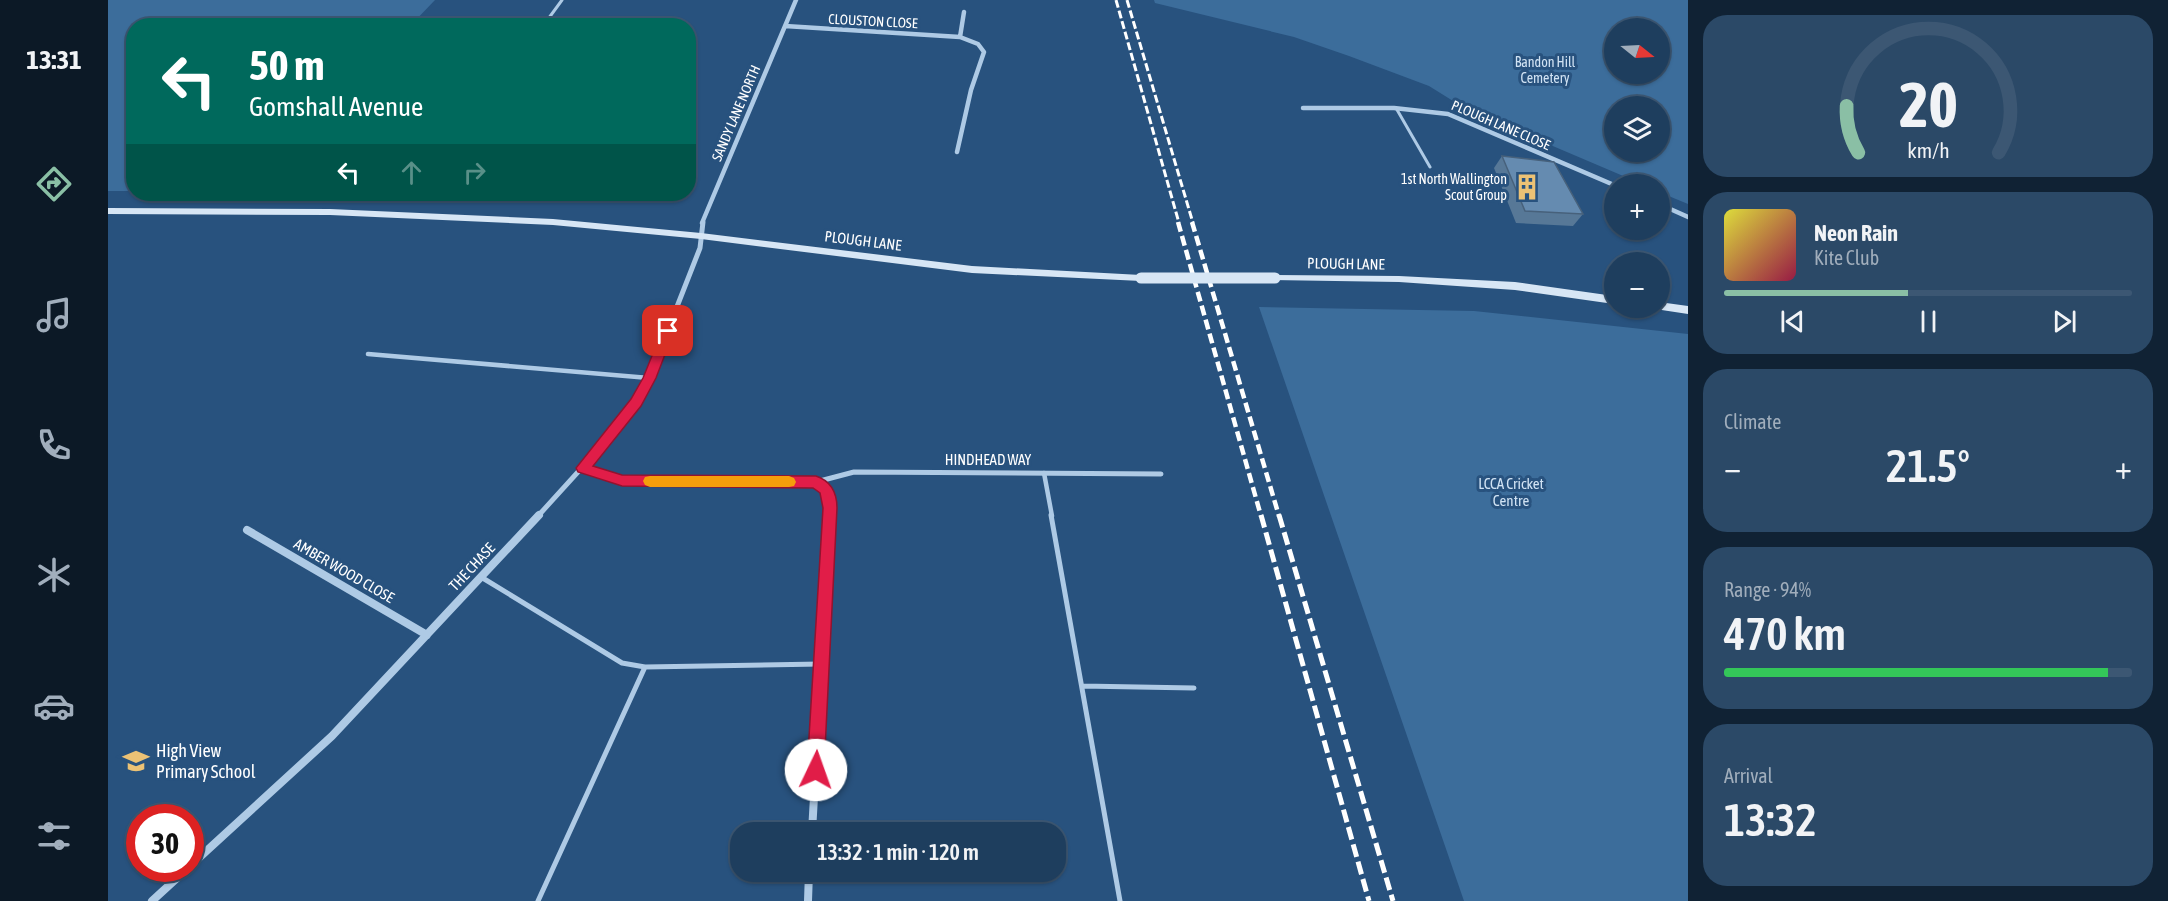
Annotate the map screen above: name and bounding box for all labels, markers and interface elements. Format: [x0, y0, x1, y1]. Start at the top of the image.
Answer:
street label: CLOUSTON CLOSE [828, 11, 918, 31]
north arrow [1604, 18, 1670, 84]
map controls [1604, 18, 1670, 318]
text: 50 m [249, 41, 324, 89]
icon: left [150, 42, 228, 120]
text: 13:31 [26, 44, 82, 75]
park label: Bandon Hill Cemetery [1515, 54, 1576, 86]
street label: SANDY LANE NORTH [709, 63, 763, 163]
text: 20 [1899, 69, 1957, 140]
text: Gomshall Avenue [249, 91, 423, 122]
button: layers [1604, 96, 1670, 162]
street label: PLOUGH LANE CLOSE [1449, 97, 1553, 153]
text: km/h [1907, 138, 1949, 163]
icon: left [332, 156, 365, 189]
icon: ahead [395, 156, 428, 189]
icon: right [458, 156, 491, 189]
icon: directions [33, 163, 75, 205]
place label: 1st North Wallington Scout Group [1401, 171, 1507, 203]
building icon: 1st North Wallington Scout Group [1512, 172, 1542, 202]
button: + [1604, 174, 1670, 240]
text: Neon Rain [1814, 220, 1898, 246]
street label: PLOUGH LANE [824, 227, 903, 254]
text: Kite Club [1814, 246, 1879, 269]
button: − [1604, 252, 1670, 318]
street label: PLOUGH LANE [1307, 254, 1386, 273]
icon: music [33, 294, 75, 336]
pin [642, 305, 693, 356]
icon: previous [1776, 305, 1809, 338]
icon: pause [1912, 305, 1945, 338]
icon: next [2048, 305, 2081, 338]
icon: arrive [651, 314, 684, 347]
text: Climate [1724, 410, 1781, 433]
icon: phone [33, 424, 75, 466]
text: 21.5° [1886, 440, 1970, 492]
text: − [1724, 448, 1741, 486]
text: + [2115, 448, 2132, 486]
street label: HINDHEAD WAY [945, 451, 1032, 468]
park label: LCCA Cricket Centre [1478, 475, 1544, 509]
street label: AMBER WOOD CLOSE [291, 535, 398, 606]
street label: THE CHASE [445, 539, 498, 594]
icon: climate [33, 554, 75, 596]
text: Range · 94% [1724, 578, 1811, 601]
text: 470 km [1724, 608, 1846, 660]
icon: car [33, 685, 75, 727]
position arrow [784, 738, 848, 802]
place label: High View Primary School [156, 740, 256, 782]
school or university icon: High View Primary School [121, 746, 151, 776]
text: Arrival [1724, 764, 1773, 787]
text: 13:32 [1724, 794, 1817, 846]
speed limit sign: 30 [126, 804, 204, 882]
icon: filters [33, 815, 75, 857]
text: 13:32 · 1 min · 120 m [817, 839, 979, 865]

